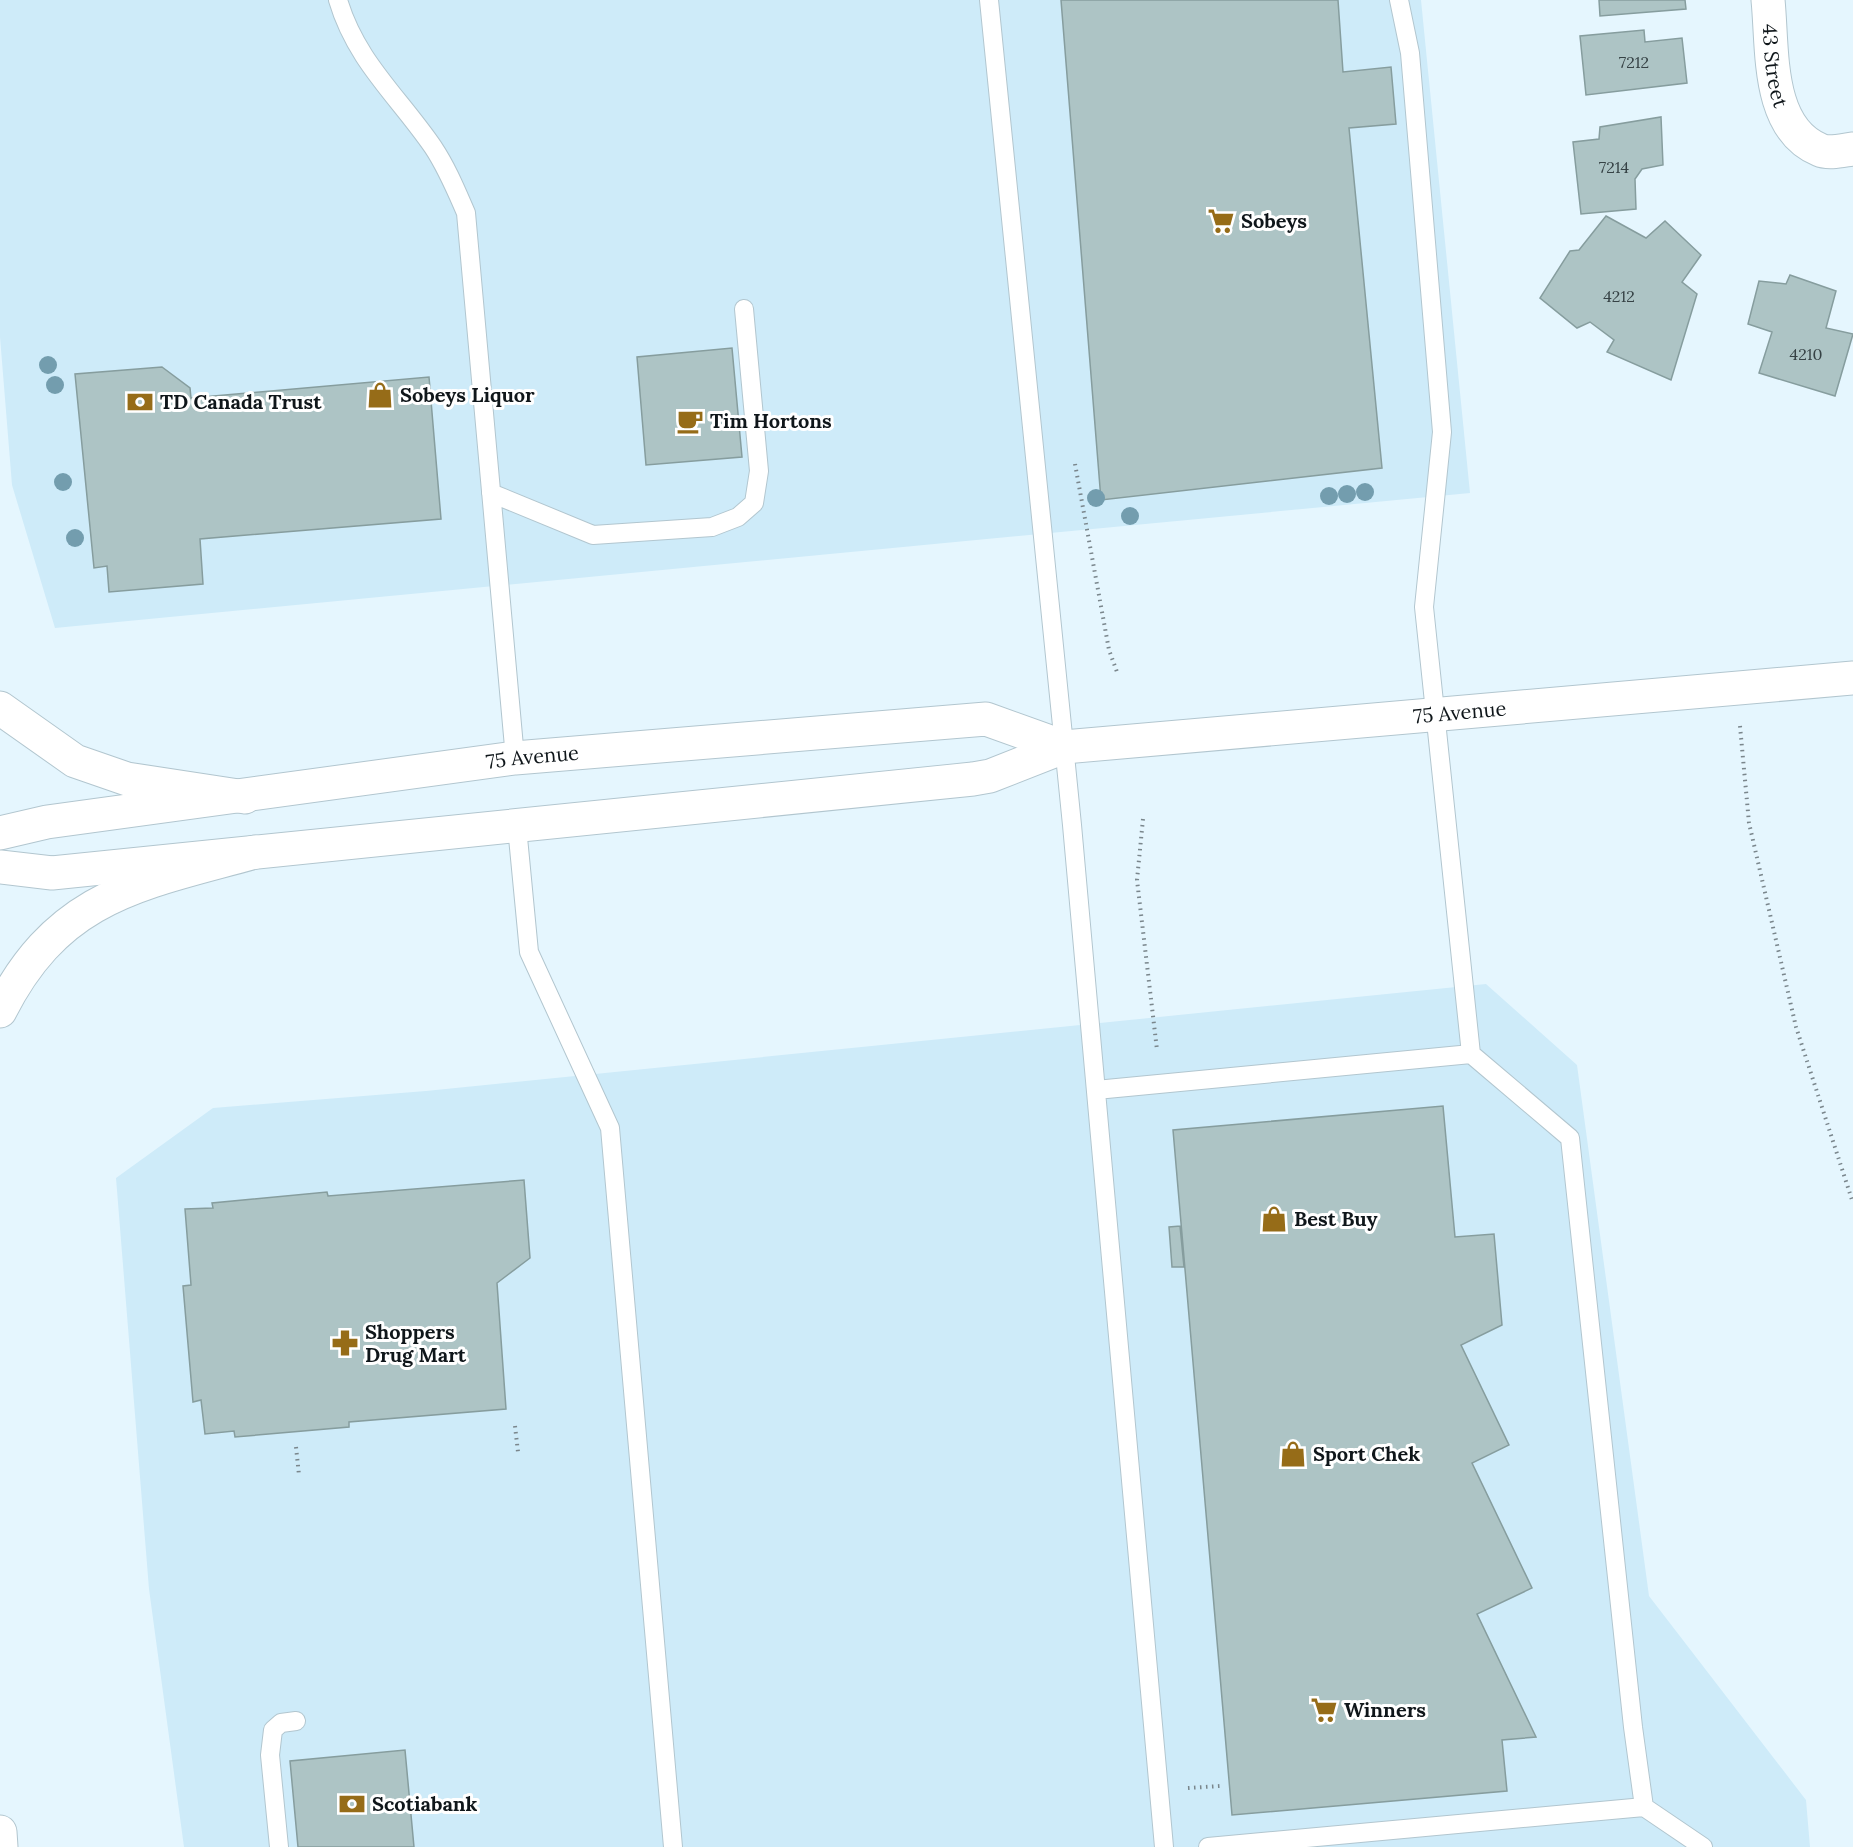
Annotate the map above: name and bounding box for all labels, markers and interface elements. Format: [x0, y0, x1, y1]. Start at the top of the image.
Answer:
street label: 43 Street [1758, 23, 1794, 111]
house number: 7212 [1619, 52, 1649, 72]
house number: 7214 [1599, 157, 1630, 177]
supermarket icon: Sobeys [1206, 206, 1236, 236]
place label: Sobeys [1241, 208, 1307, 233]
house number: 4212 [1603, 286, 1635, 306]
house number: 4210 [1789, 344, 1823, 364]
shop icon: Sobeys Liquor [365, 380, 395, 410]
place label: Sobeys Liquor [400, 382, 535, 407]
bank icon: TD Canada Trust [125, 387, 155, 417]
place label: TD Canada Trust [160, 389, 322, 414]
cafe icon: Tim Hortons [675, 406, 705, 436]
place label: Tim Hortons [710, 408, 832, 433]
street label: 75 Avenue [1412, 695, 1507, 728]
street label: 75 Avenue [484, 740, 580, 774]
shop icon: Best Buy [1259, 1204, 1289, 1234]
place label: Best Buy [1294, 1206, 1377, 1231]
place label: Shoppers Drug Mart [365, 1319, 467, 1367]
pharmacy icon: Shoppers Drug Mart [330, 1328, 360, 1358]
shop icon: Sport Chek [1278, 1439, 1308, 1469]
place label: Sport Chek [1313, 1441, 1420, 1466]
supermarket icon: Winners [1309, 1695, 1339, 1725]
place label: Winners [1344, 1697, 1426, 1722]
bank icon: Scotiabank [337, 1789, 367, 1819]
place label: Scotiabank [372, 1791, 478, 1816]

